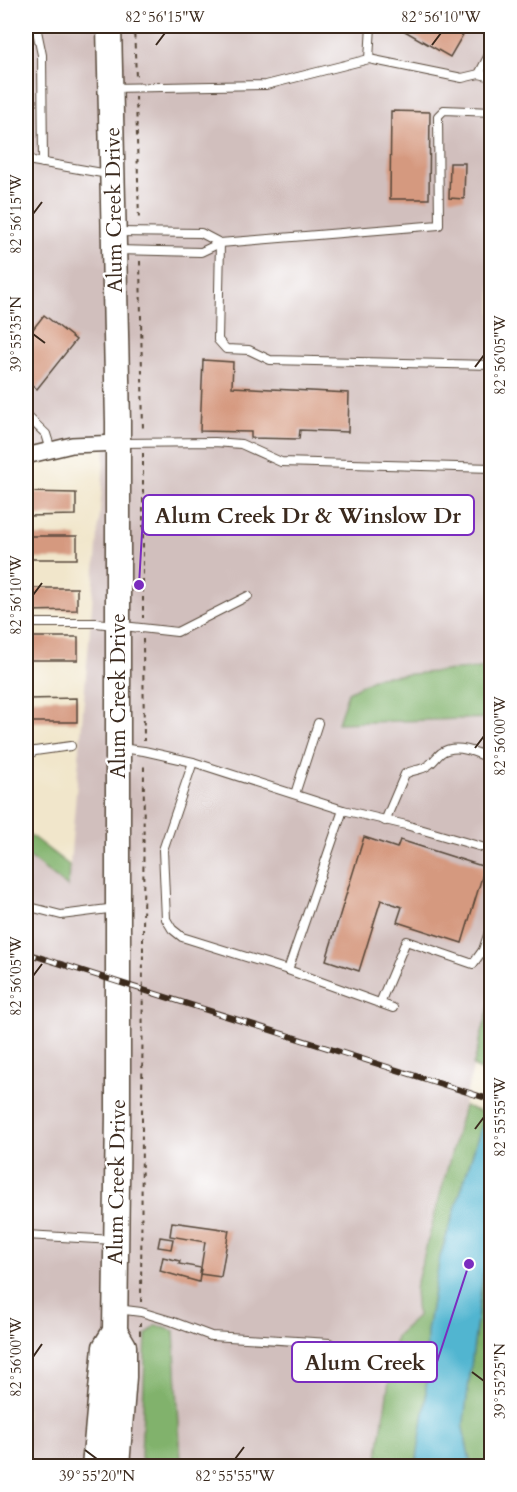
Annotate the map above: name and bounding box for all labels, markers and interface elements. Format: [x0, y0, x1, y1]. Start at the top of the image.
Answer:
text: 82°56'15"W [125, 7, 205, 27]
text: 82°56'10"W [401, 7, 481, 27]
street label: Alum Creek Drive [98, 127, 130, 293]
text: 82°56'15"W [6, 174, 26, 254]
text: 39°55'35"N [6, 296, 26, 372]
text: 82°56'05"W [490, 315, 510, 395]
callout: Alum Creek Dr & Winslow Dr [143, 495, 474, 535]
text: Alum Creek Dr & Winslow Dr [155, 501, 461, 531]
text: 82°56'10"W [6, 555, 26, 635]
street label: Alum Creek Drive [104, 613, 133, 779]
text: 82°56'00"W [490, 696, 510, 776]
text: 82°56'05"W [6, 936, 26, 1016]
text: 82°55'55"W [490, 1077, 510, 1157]
street label: Alum Creek Drive [101, 1099, 133, 1265]
text: 82°56'00"W [6, 1317, 26, 1397]
callout: Alum Creek [292, 1342, 437, 1382]
text: 39°55'25"N [490, 1343, 510, 1419]
text: Alum Creek [305, 1348, 426, 1378]
text: 39°55'20"N [59, 1466, 135, 1486]
text: 82°55'55"W [195, 1466, 275, 1486]

